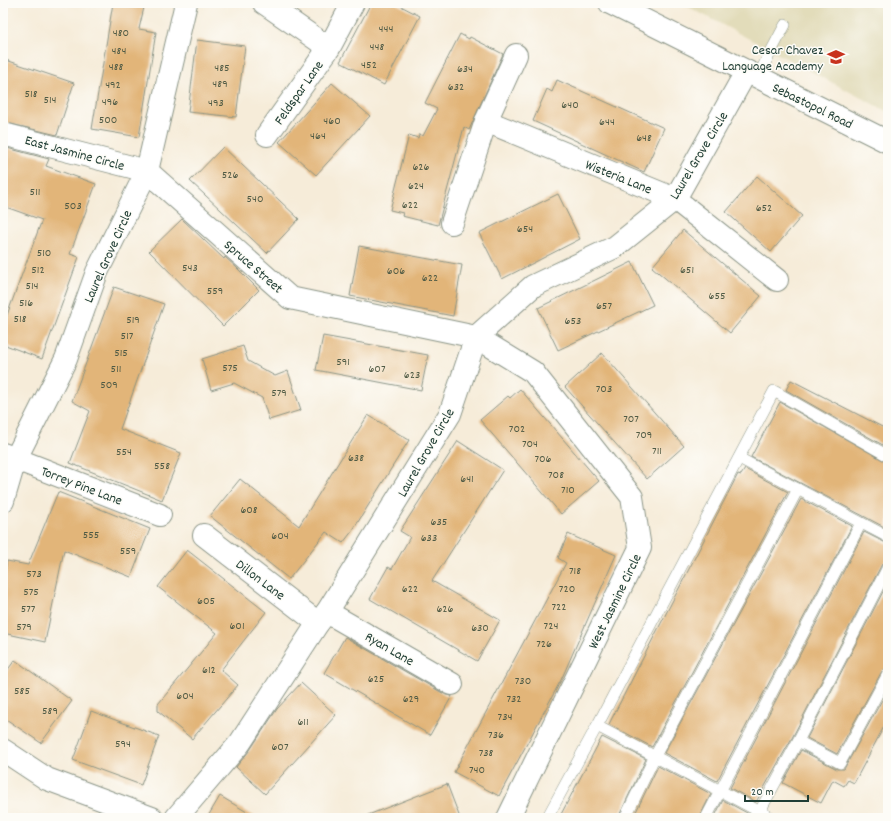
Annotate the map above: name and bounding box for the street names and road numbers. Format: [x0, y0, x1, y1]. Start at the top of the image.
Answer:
street label: Feldspar Lane [270, 57, 329, 129]
street label: Sebastopol Road [768, 79, 856, 135]
street label: Laurel Grove Circle [665, 108, 734, 204]
street label: East Jasmine Circle [22, 131, 127, 177]
street label: Wisteria Lane [582, 155, 655, 200]
street label: Laurel Grove Circle [79, 207, 138, 306]
street label: Spruce Street [219, 236, 287, 299]
street label: Laurel Grove Circle [393, 405, 460, 501]
street label: Torrey Pine Lane [38, 462, 125, 512]
street label: West Jasmine Circle [584, 551, 648, 653]
street label: Dillon Lane [231, 555, 289, 606]
street label: Ryan Lane [361, 628, 417, 672]

